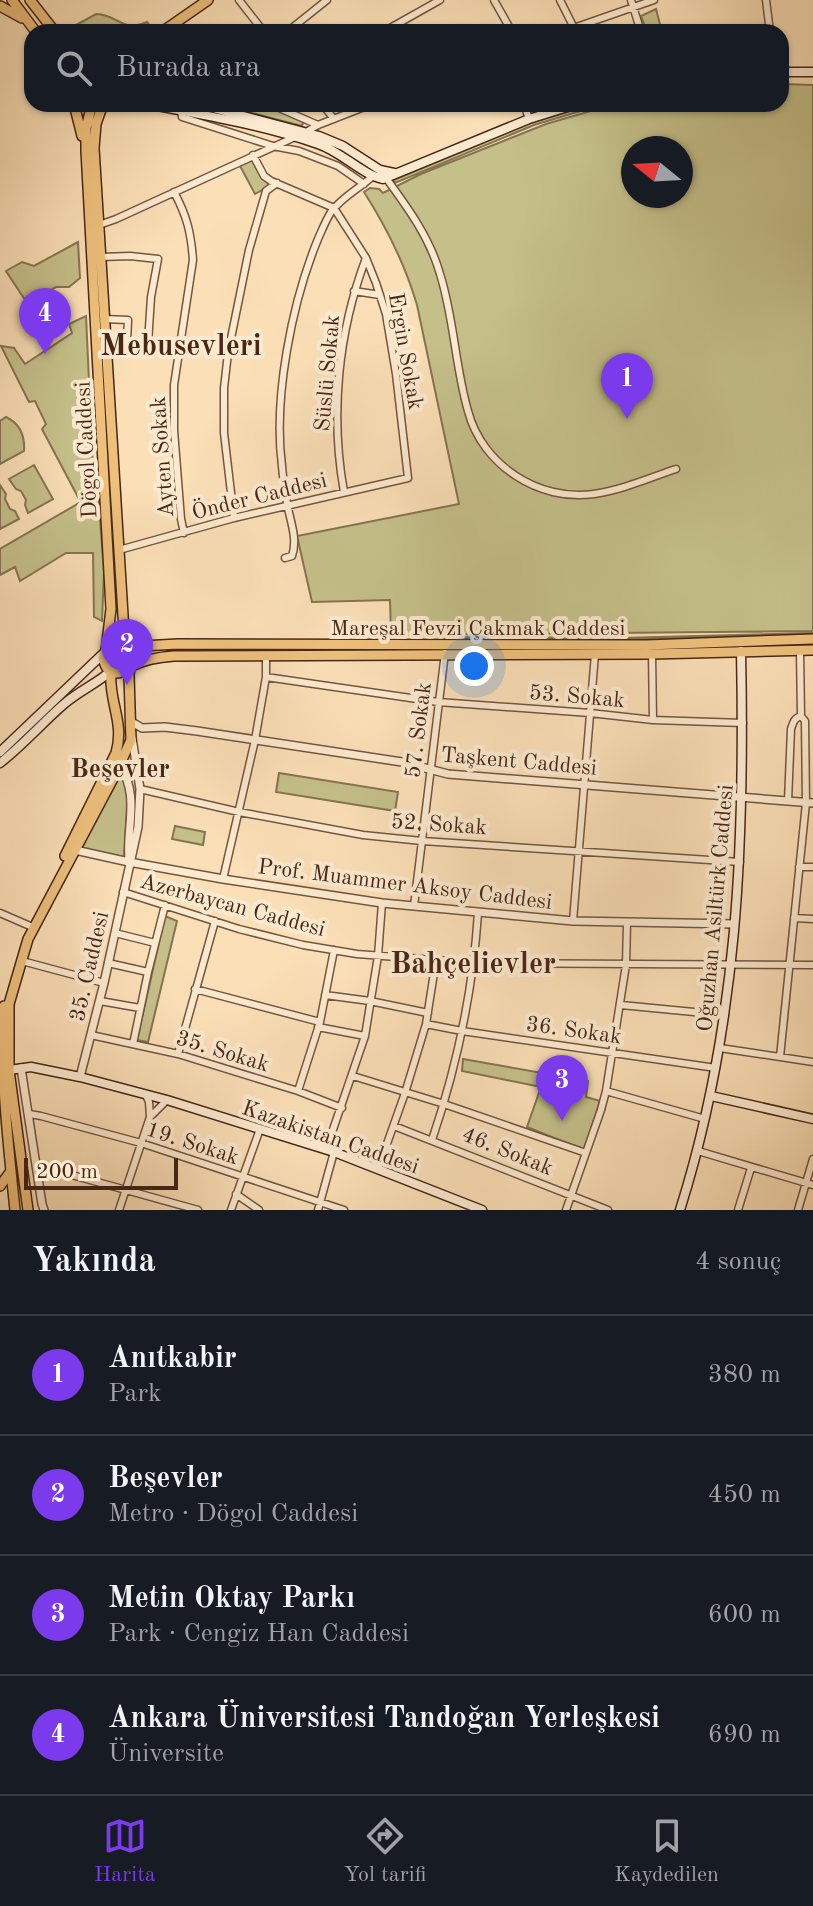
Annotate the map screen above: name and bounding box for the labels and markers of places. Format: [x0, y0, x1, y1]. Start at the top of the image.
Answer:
pin: 4 [19, 288, 71, 354]
pin: 1 [601, 353, 653, 419]
pin: 2 [101, 619, 153, 685]
pin: 3 [536, 1055, 588, 1121]

